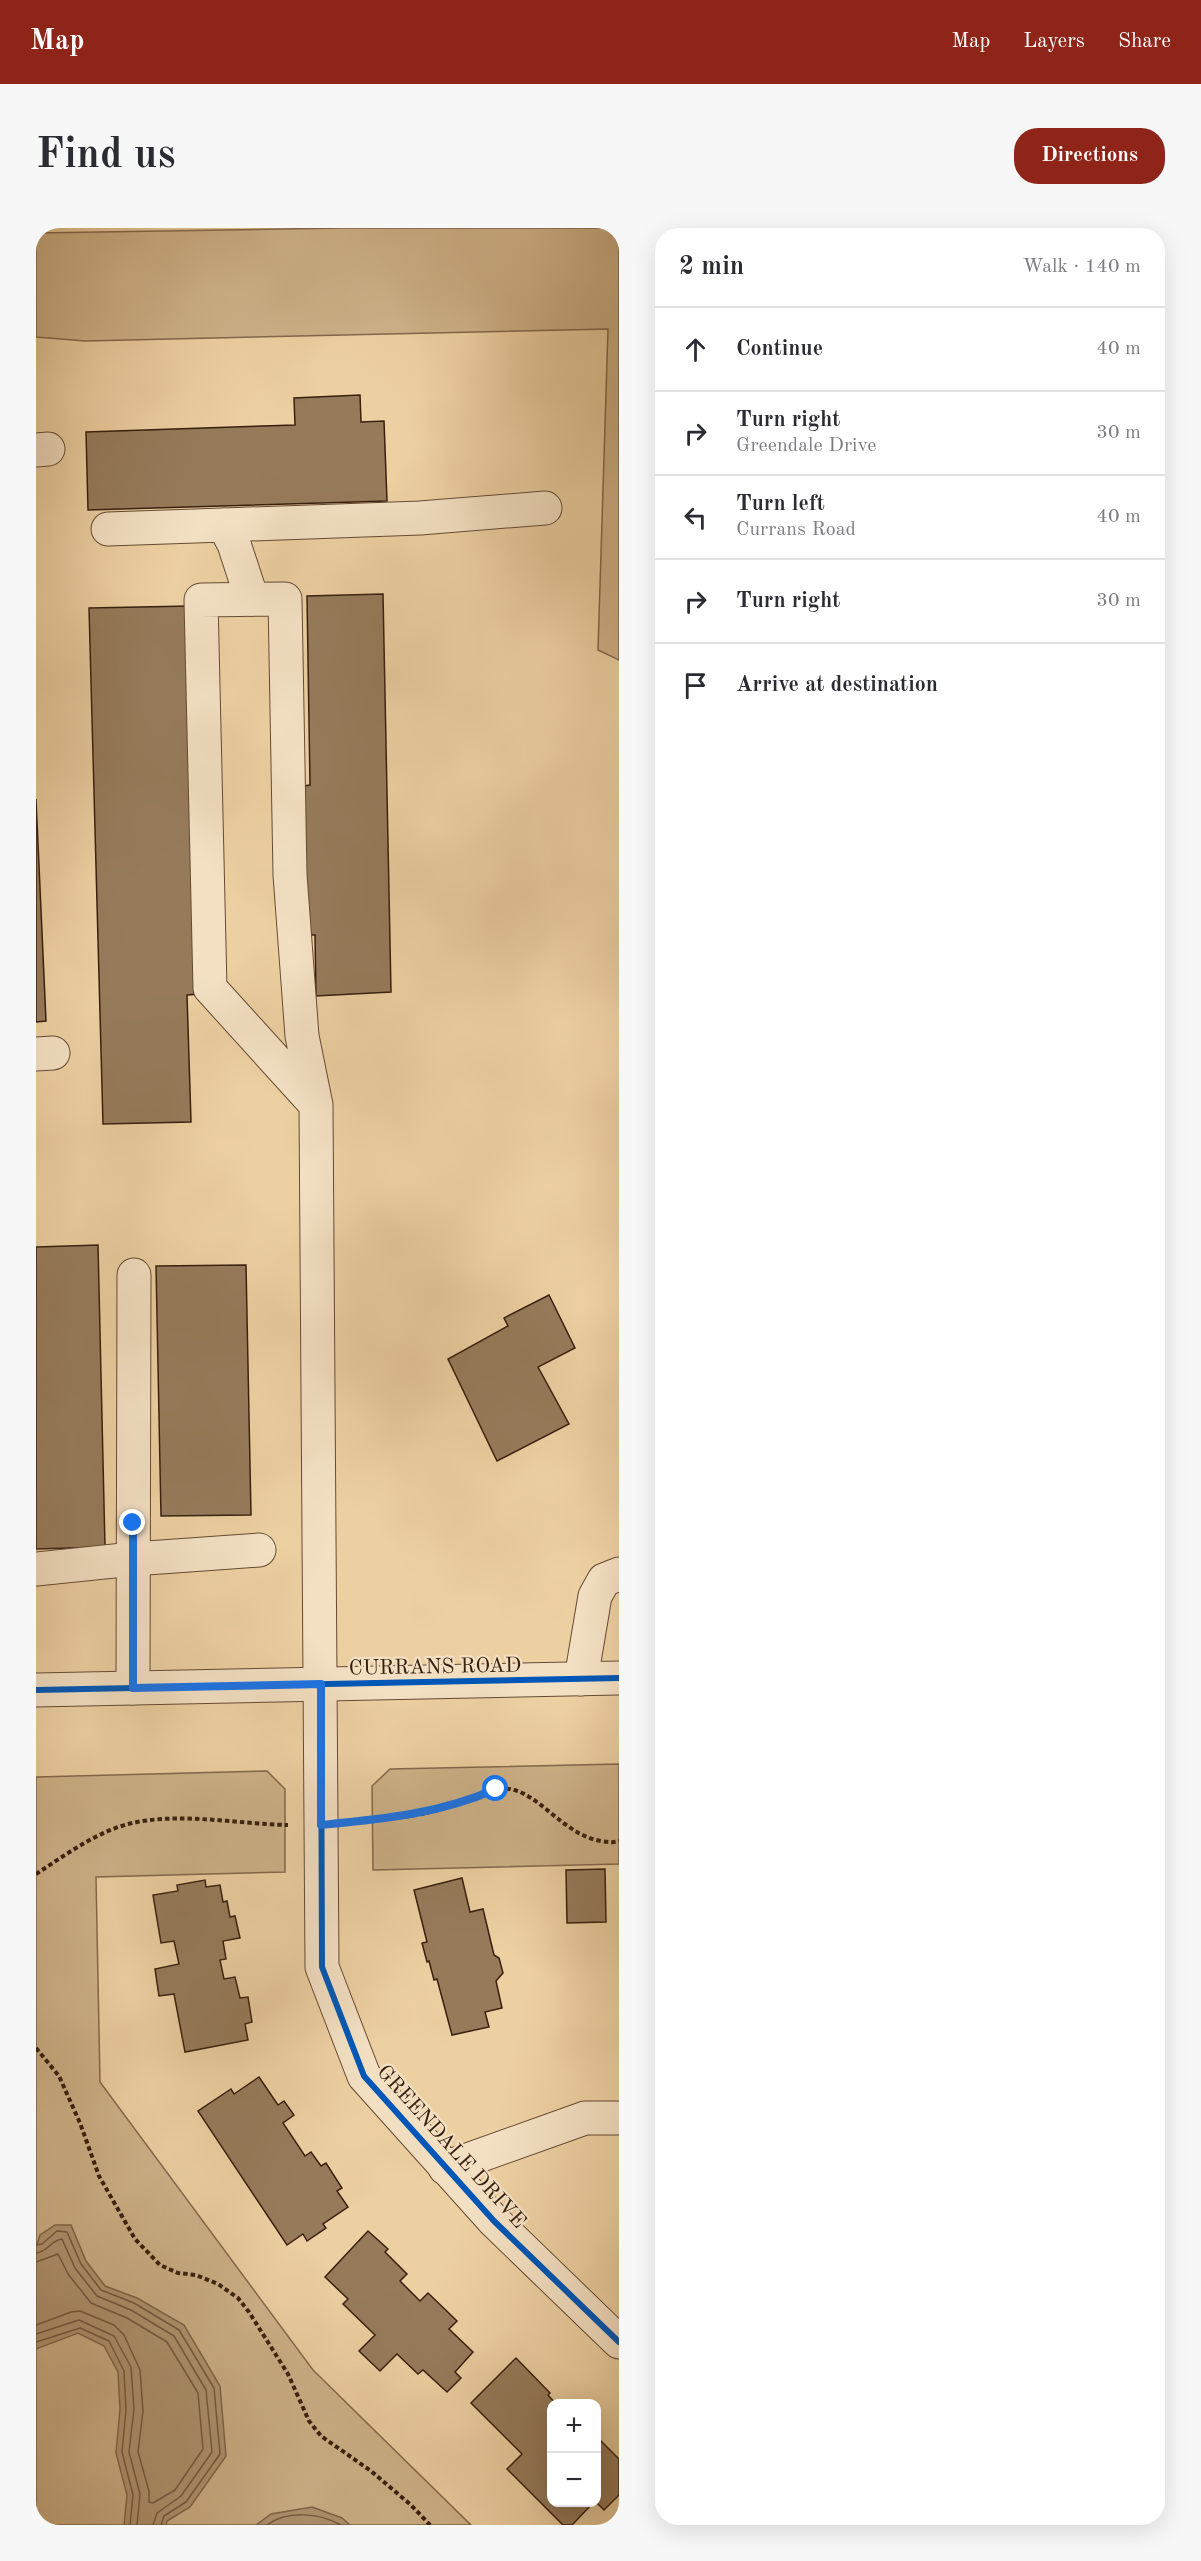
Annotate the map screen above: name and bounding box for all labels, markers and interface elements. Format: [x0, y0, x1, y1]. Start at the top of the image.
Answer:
text: Map [30, 28, 84, 56]
text: Map [951, 31, 990, 52]
text: Layers [1023, 31, 1085, 52]
text: Share [1118, 31, 1171, 52]
button: Directions [1014, 128, 1165, 184]
text: Find us [36, 135, 175, 177]
text: 2 min [679, 254, 744, 280]
text: Walk · 140 m [1022, 257, 1141, 277]
icon: ahead [679, 333, 712, 366]
text: Continue [736, 338, 823, 360]
text: 40 m [1096, 339, 1141, 359]
text: Turn right [736, 409, 840, 431]
icon: right [679, 417, 712, 450]
text: 30 m [1096, 423, 1141, 443]
text: Greendale Drive [736, 436, 876, 456]
text: Turn left [736, 493, 825, 515]
icon: left [679, 501, 712, 534]
text: 40 m [1096, 507, 1141, 527]
text: Currans Road [736, 520, 856, 540]
icon: right [679, 585, 712, 618]
text: Turn right [736, 590, 840, 612]
text: 30 m [1096, 591, 1141, 611]
icon: arrive [679, 669, 712, 702]
text: Arrive at destination [736, 674, 938, 696]
route end [119, 1509, 145, 1535]
street label: CURRANS ROAD [349, 1655, 521, 1680]
route start [482, 1775, 508, 1801]
street label: GREENDALE DRIVE [372, 2061, 529, 2233]
map controls [547, 2399, 601, 2507]
button: + [547, 2399, 601, 2453]
button: − [547, 2453, 601, 2507]

